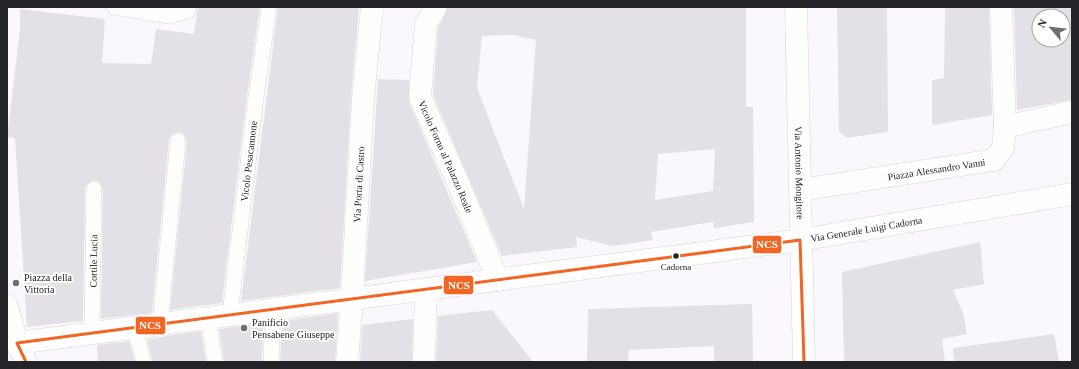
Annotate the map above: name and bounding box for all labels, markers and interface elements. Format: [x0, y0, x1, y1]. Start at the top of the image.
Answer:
north arrow [1031, 8, 1071, 48]
text: N [1035, 17, 1049, 30]
street label: Vicolo Forno al Palazzo Reale [417, 99, 476, 215]
street label: Vicolo Pesacannone [238, 120, 259, 202]
street label: Via Antonio Mongitore [793, 126, 806, 220]
street label: Via Porta di Castro [351, 146, 366, 223]
street label: Piazza Alessandro Vanni [887, 156, 986, 182]
street label: Via Generale Luigi Cadorna [810, 214, 924, 244]
street label: Cortile Lucia [87, 234, 99, 288]
line badge: NCS [752, 235, 782, 254]
text: NCS [756, 238, 778, 250]
marker: Cadorna [671, 251, 681, 261]
place label: Cadorna [661, 262, 691, 272]
place label: Piazza della Vittoria [24, 272, 73, 295]
line badge: NCS [443, 275, 474, 295]
marker: Piazza della Vittoria [11, 278, 21, 288]
text: NCS [448, 279, 470, 291]
line badge: NCS [135, 316, 166, 335]
place label: Panificio Pensabene Giuseppe [252, 317, 335, 340]
text: NCS [139, 319, 161, 331]
marker: Panificio Pensabene Giuseppe [239, 323, 249, 333]

